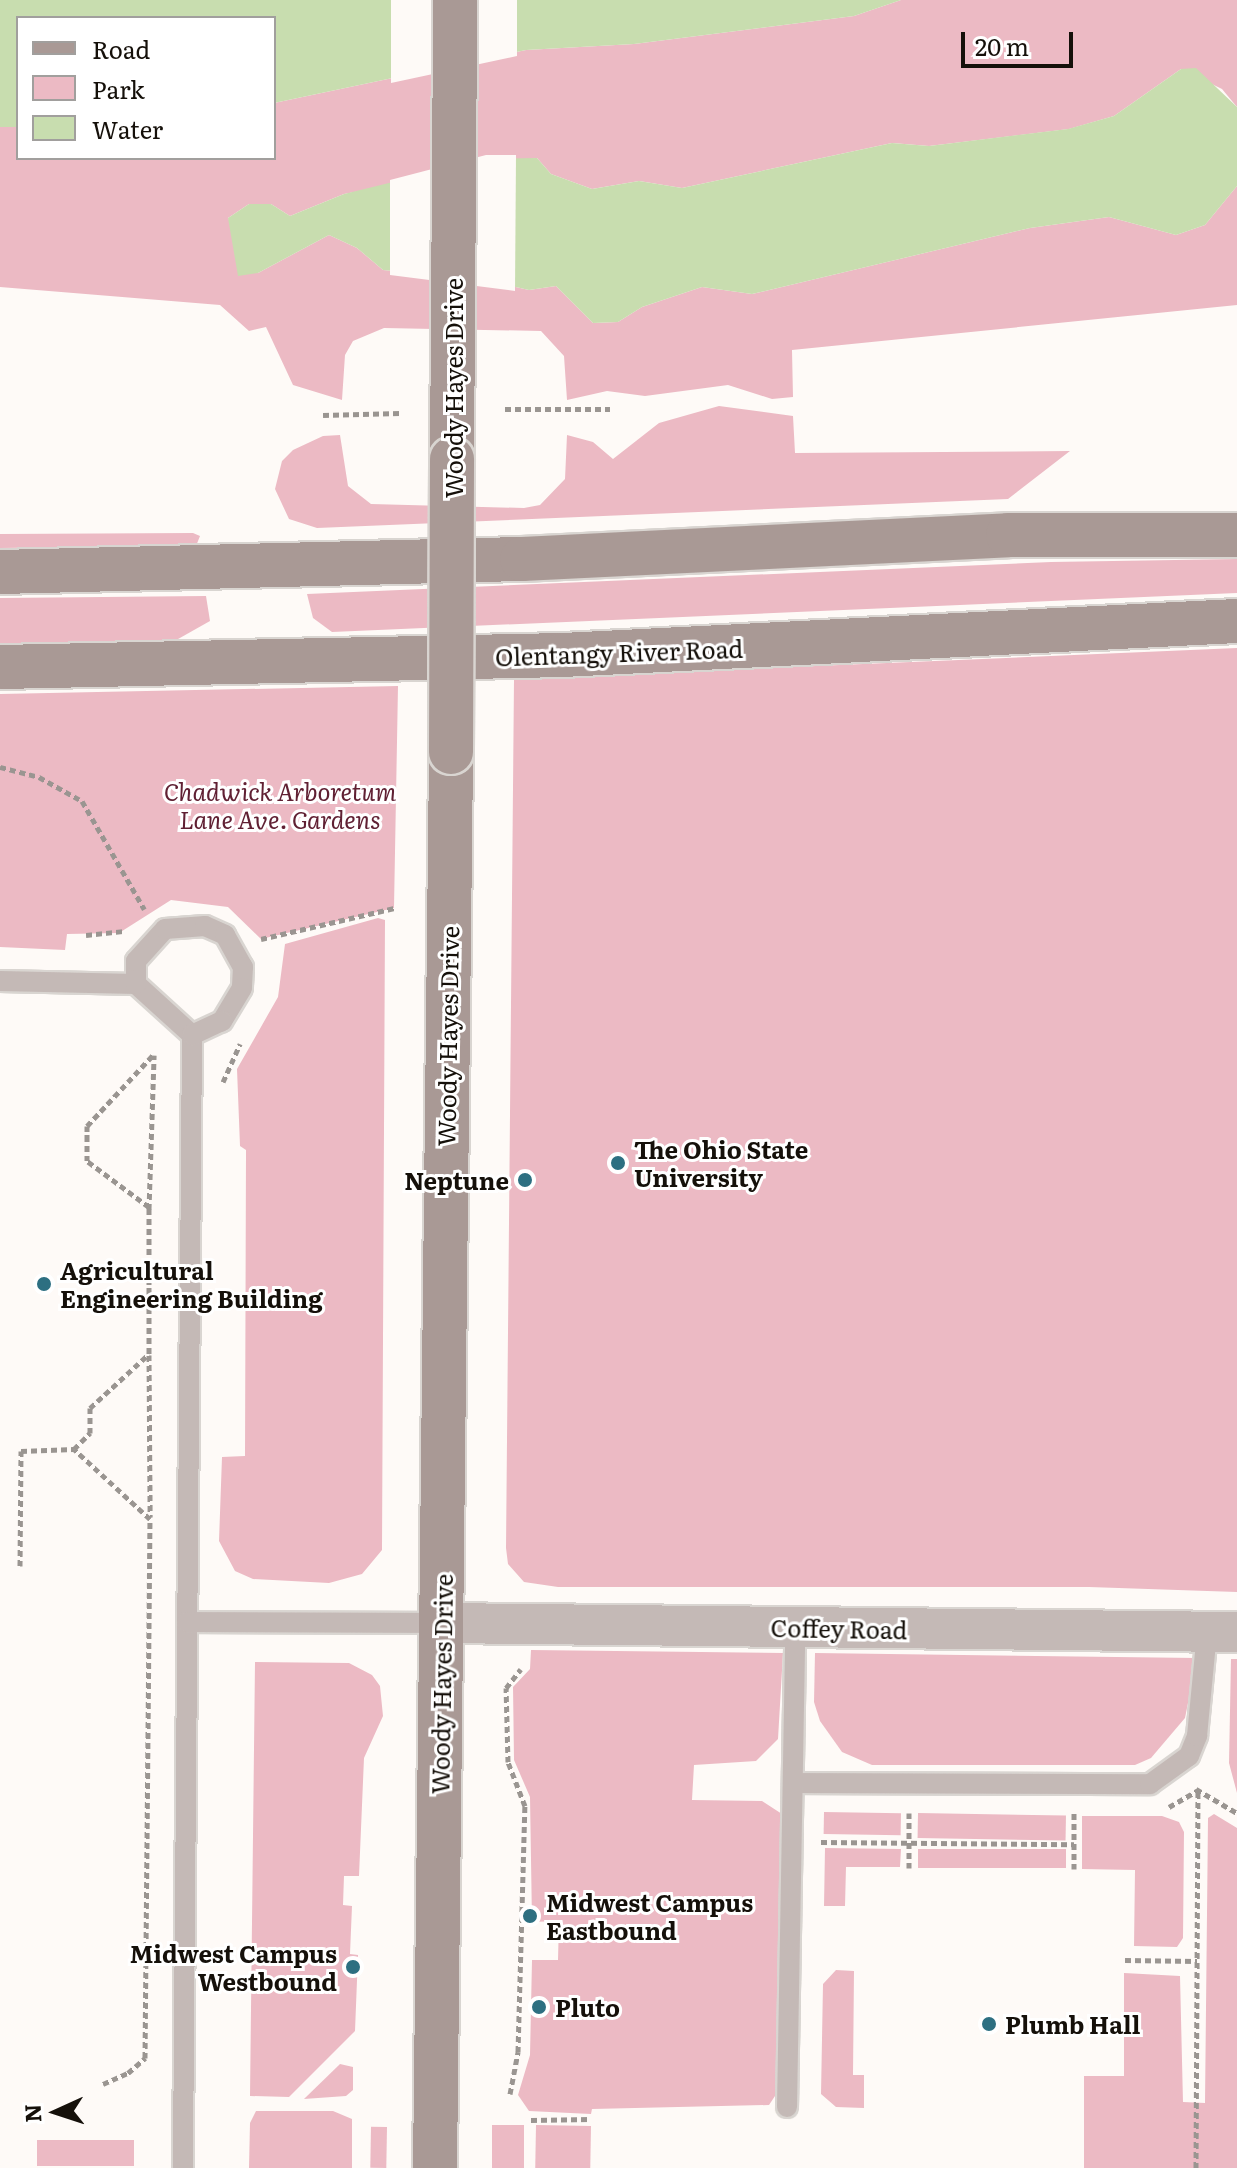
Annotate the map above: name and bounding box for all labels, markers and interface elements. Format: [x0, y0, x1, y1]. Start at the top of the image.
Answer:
legend [16, 16, 276, 160]
scale bar [965, 16, 1077, 66]
text: 20 m [975, 28, 1029, 63]
text: Road [92, 31, 150, 66]
text: Park [92, 71, 145, 106]
text: Water [92, 111, 163, 146]
street label: Woody Hayes Drive [439, 278, 467, 498]
street label: Olentangy River Road [495, 633, 743, 671]
park label: Chadwick Arboretum Lane Ave. Gardens [164, 777, 396, 833]
street label: Woody Hayes Drive [431, 926, 463, 1146]
place label: The Ohio State University [634, 1135, 808, 1191]
marker: The Ohio State University [609, 1154, 627, 1172]
place label: Neptune [404, 1166, 509, 1194]
marker: Neptune [516, 1171, 534, 1189]
place label: Agricultural Engineering Building [60, 1256, 323, 1312]
marker: Agricultural Engineering Building [35, 1275, 53, 1293]
street label: Woody Hayes Drive [425, 1574, 457, 1794]
street label: Coffey Road [770, 1612, 908, 1644]
place label: Midwest Campus Eastbound [546, 1888, 753, 1944]
marker: Midwest Campus Eastbound [521, 1907, 539, 1925]
place label: Midwest Campus Westbound [130, 1939, 337, 1995]
marker: Midwest Campus Westbound [344, 1958, 362, 1976]
place label: Pluto [555, 1993, 620, 2021]
marker: Pluto [530, 1998, 548, 2016]
place label: Plumb Hall [1005, 2010, 1140, 2038]
marker: Plumb Hall [980, 2015, 998, 2033]
north arrow [16, 2072, 96, 2152]
text: N [15, 2103, 48, 2123]

